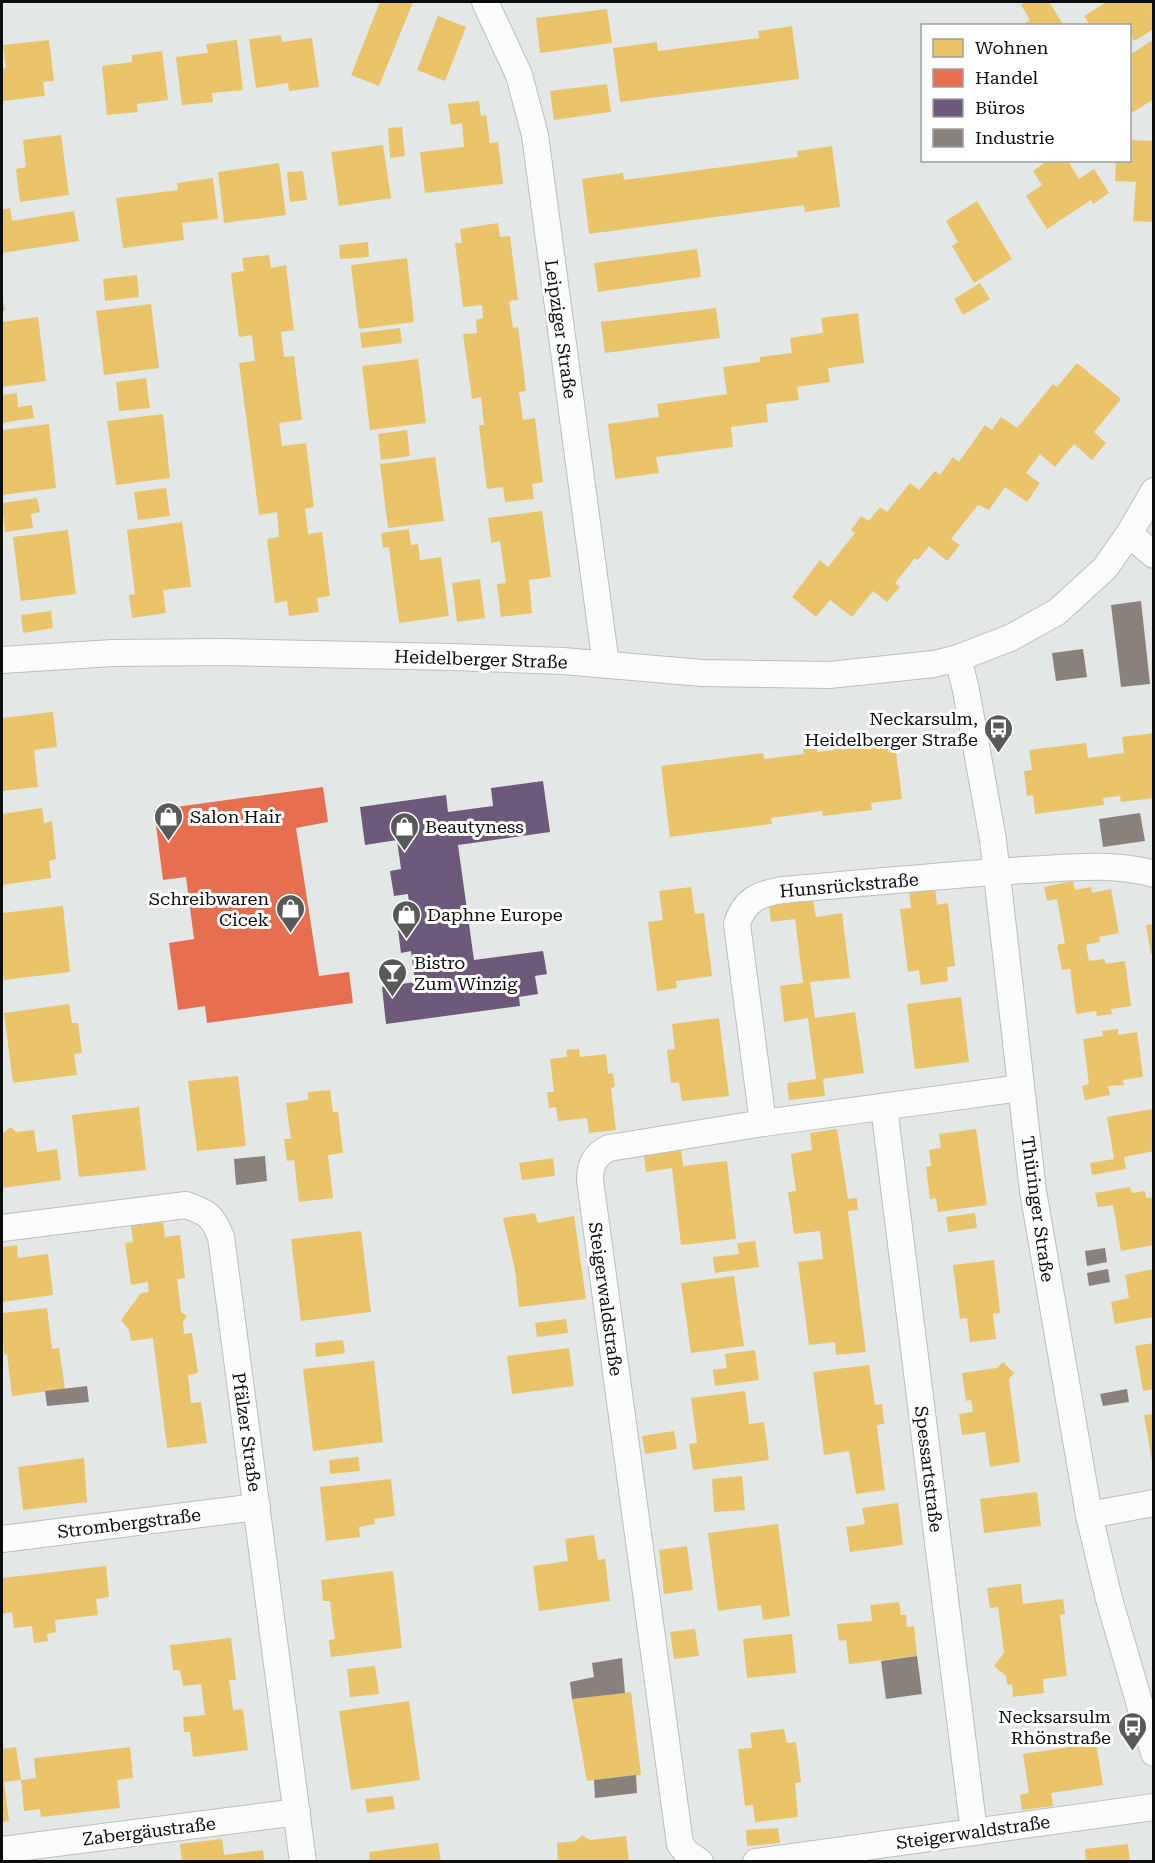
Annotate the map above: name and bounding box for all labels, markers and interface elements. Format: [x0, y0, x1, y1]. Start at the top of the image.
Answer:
legend [921, 24, 1131, 162]
text: Wohnen [975, 37, 1049, 58]
text: Handel [975, 67, 1038, 88]
text: Büros [975, 97, 1025, 118]
text: Industrie [975, 127, 1055, 148]
street label: Leipziger Straße [541, 258, 581, 400]
street label: Heidelberger Straße [394, 645, 568, 673]
place label: Neckarsulm, Heidelberger Straße [805, 708, 978, 750]
bus stop icon: Neckarsulm, Heidelberger Straße [983, 712, 1015, 754]
shop icon: Salon Hair [153, 800, 185, 842]
place label: Salon Hair [190, 806, 282, 827]
shop icon: Beautyness [388, 810, 420, 852]
place label: Beautyness [425, 816, 524, 837]
street label: Hunsrückstraße [779, 868, 920, 902]
place label: Schreibwaren Cicek [149, 888, 269, 930]
shop icon: Schreibwaren Cicek [274, 892, 306, 934]
shop icon: Daphne Europe [390, 898, 422, 940]
place label: Daphne Europe [427, 904, 563, 925]
place label: Bistro Zum Winzig [414, 952, 518, 994]
bar icon: Bistro Zum Winzig [377, 956, 409, 998]
street label: Thüringer Straße [1017, 1135, 1059, 1283]
street label: Steigerwaldstraße [585, 1221, 627, 1378]
street label: Pfälzer Straße [228, 1371, 266, 1493]
street label: Spessartstraße [911, 1405, 947, 1534]
street label: Strombergstraße [56, 1504, 202, 1542]
place label: Necksarsulm Rhönstraße [998, 1706, 1111, 1748]
bus stop icon: Necksarsulm Rhönstraße [1116, 1710, 1148, 1752]
street label: Steigerwaldstraße [895, 1811, 1052, 1853]
street label: Zabergäustraße [81, 1812, 217, 1850]

